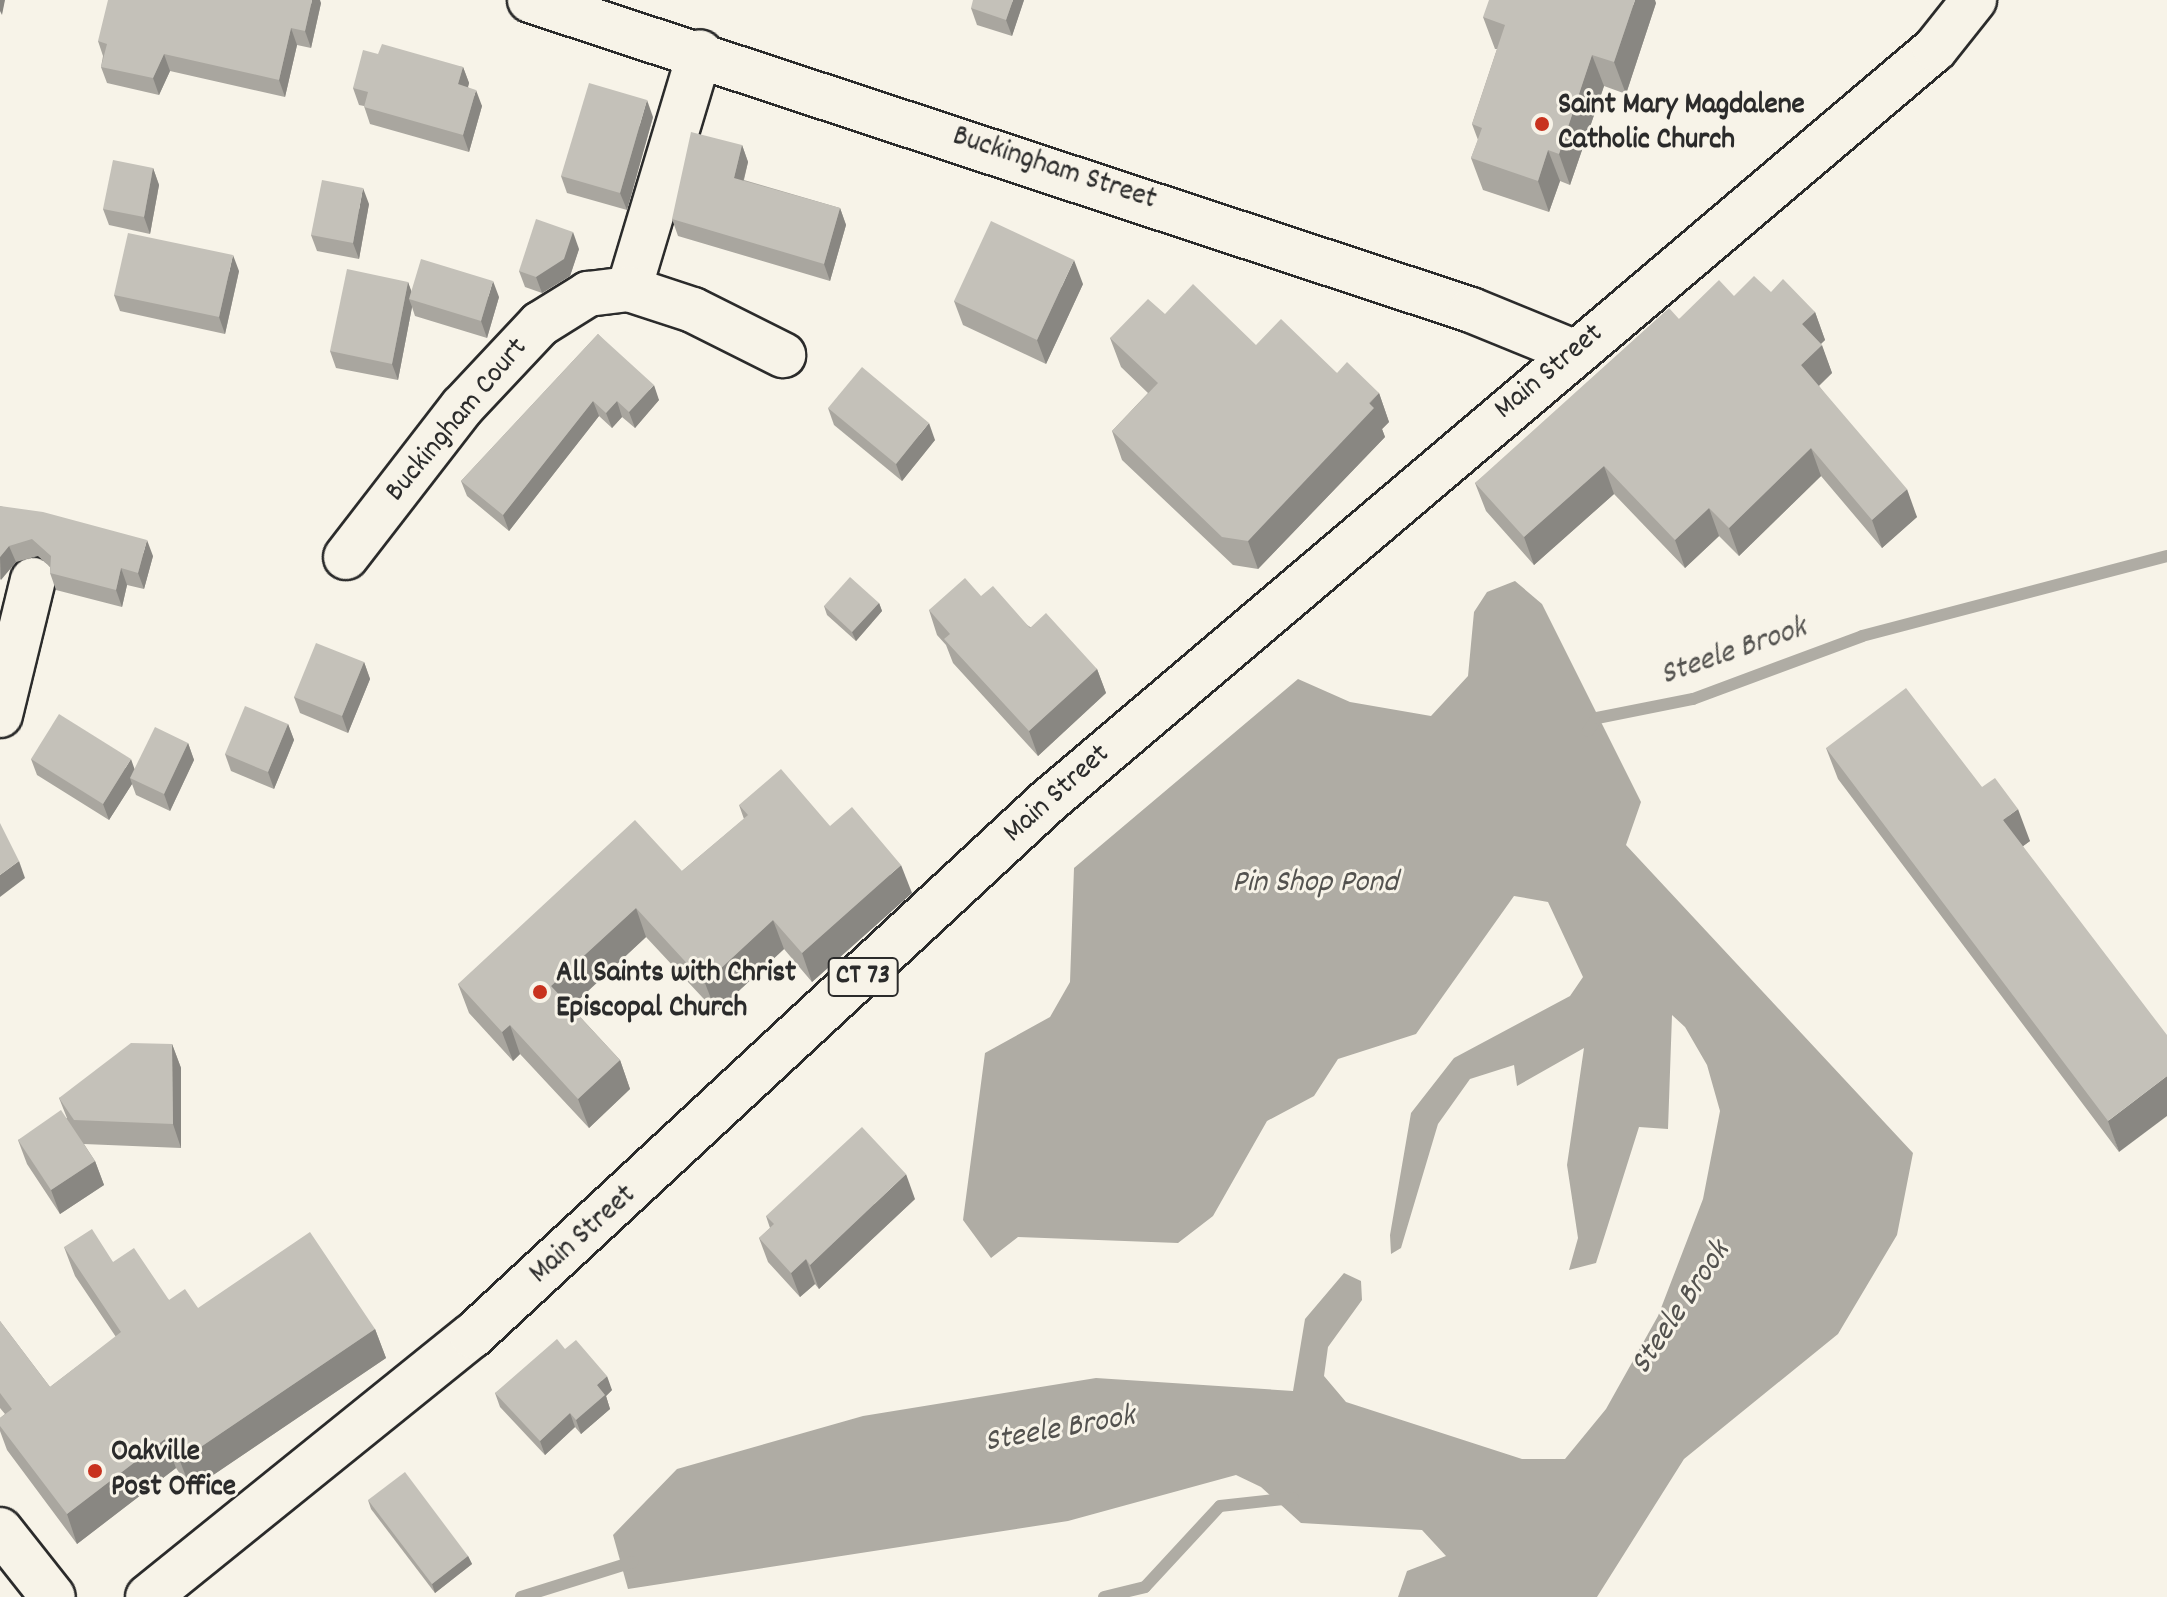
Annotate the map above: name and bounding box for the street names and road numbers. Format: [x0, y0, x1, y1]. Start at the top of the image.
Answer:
street label: Buckingham Street [948, 120, 1160, 220]
street label: Main Street [1488, 317, 1612, 429]
street label: Buckingham Court [379, 332, 537, 510]
street label: Main Street [997, 738, 1119, 852]
road number: CT 73 [827, 953, 899, 1001]
street label: Main Street [523, 1179, 645, 1293]

